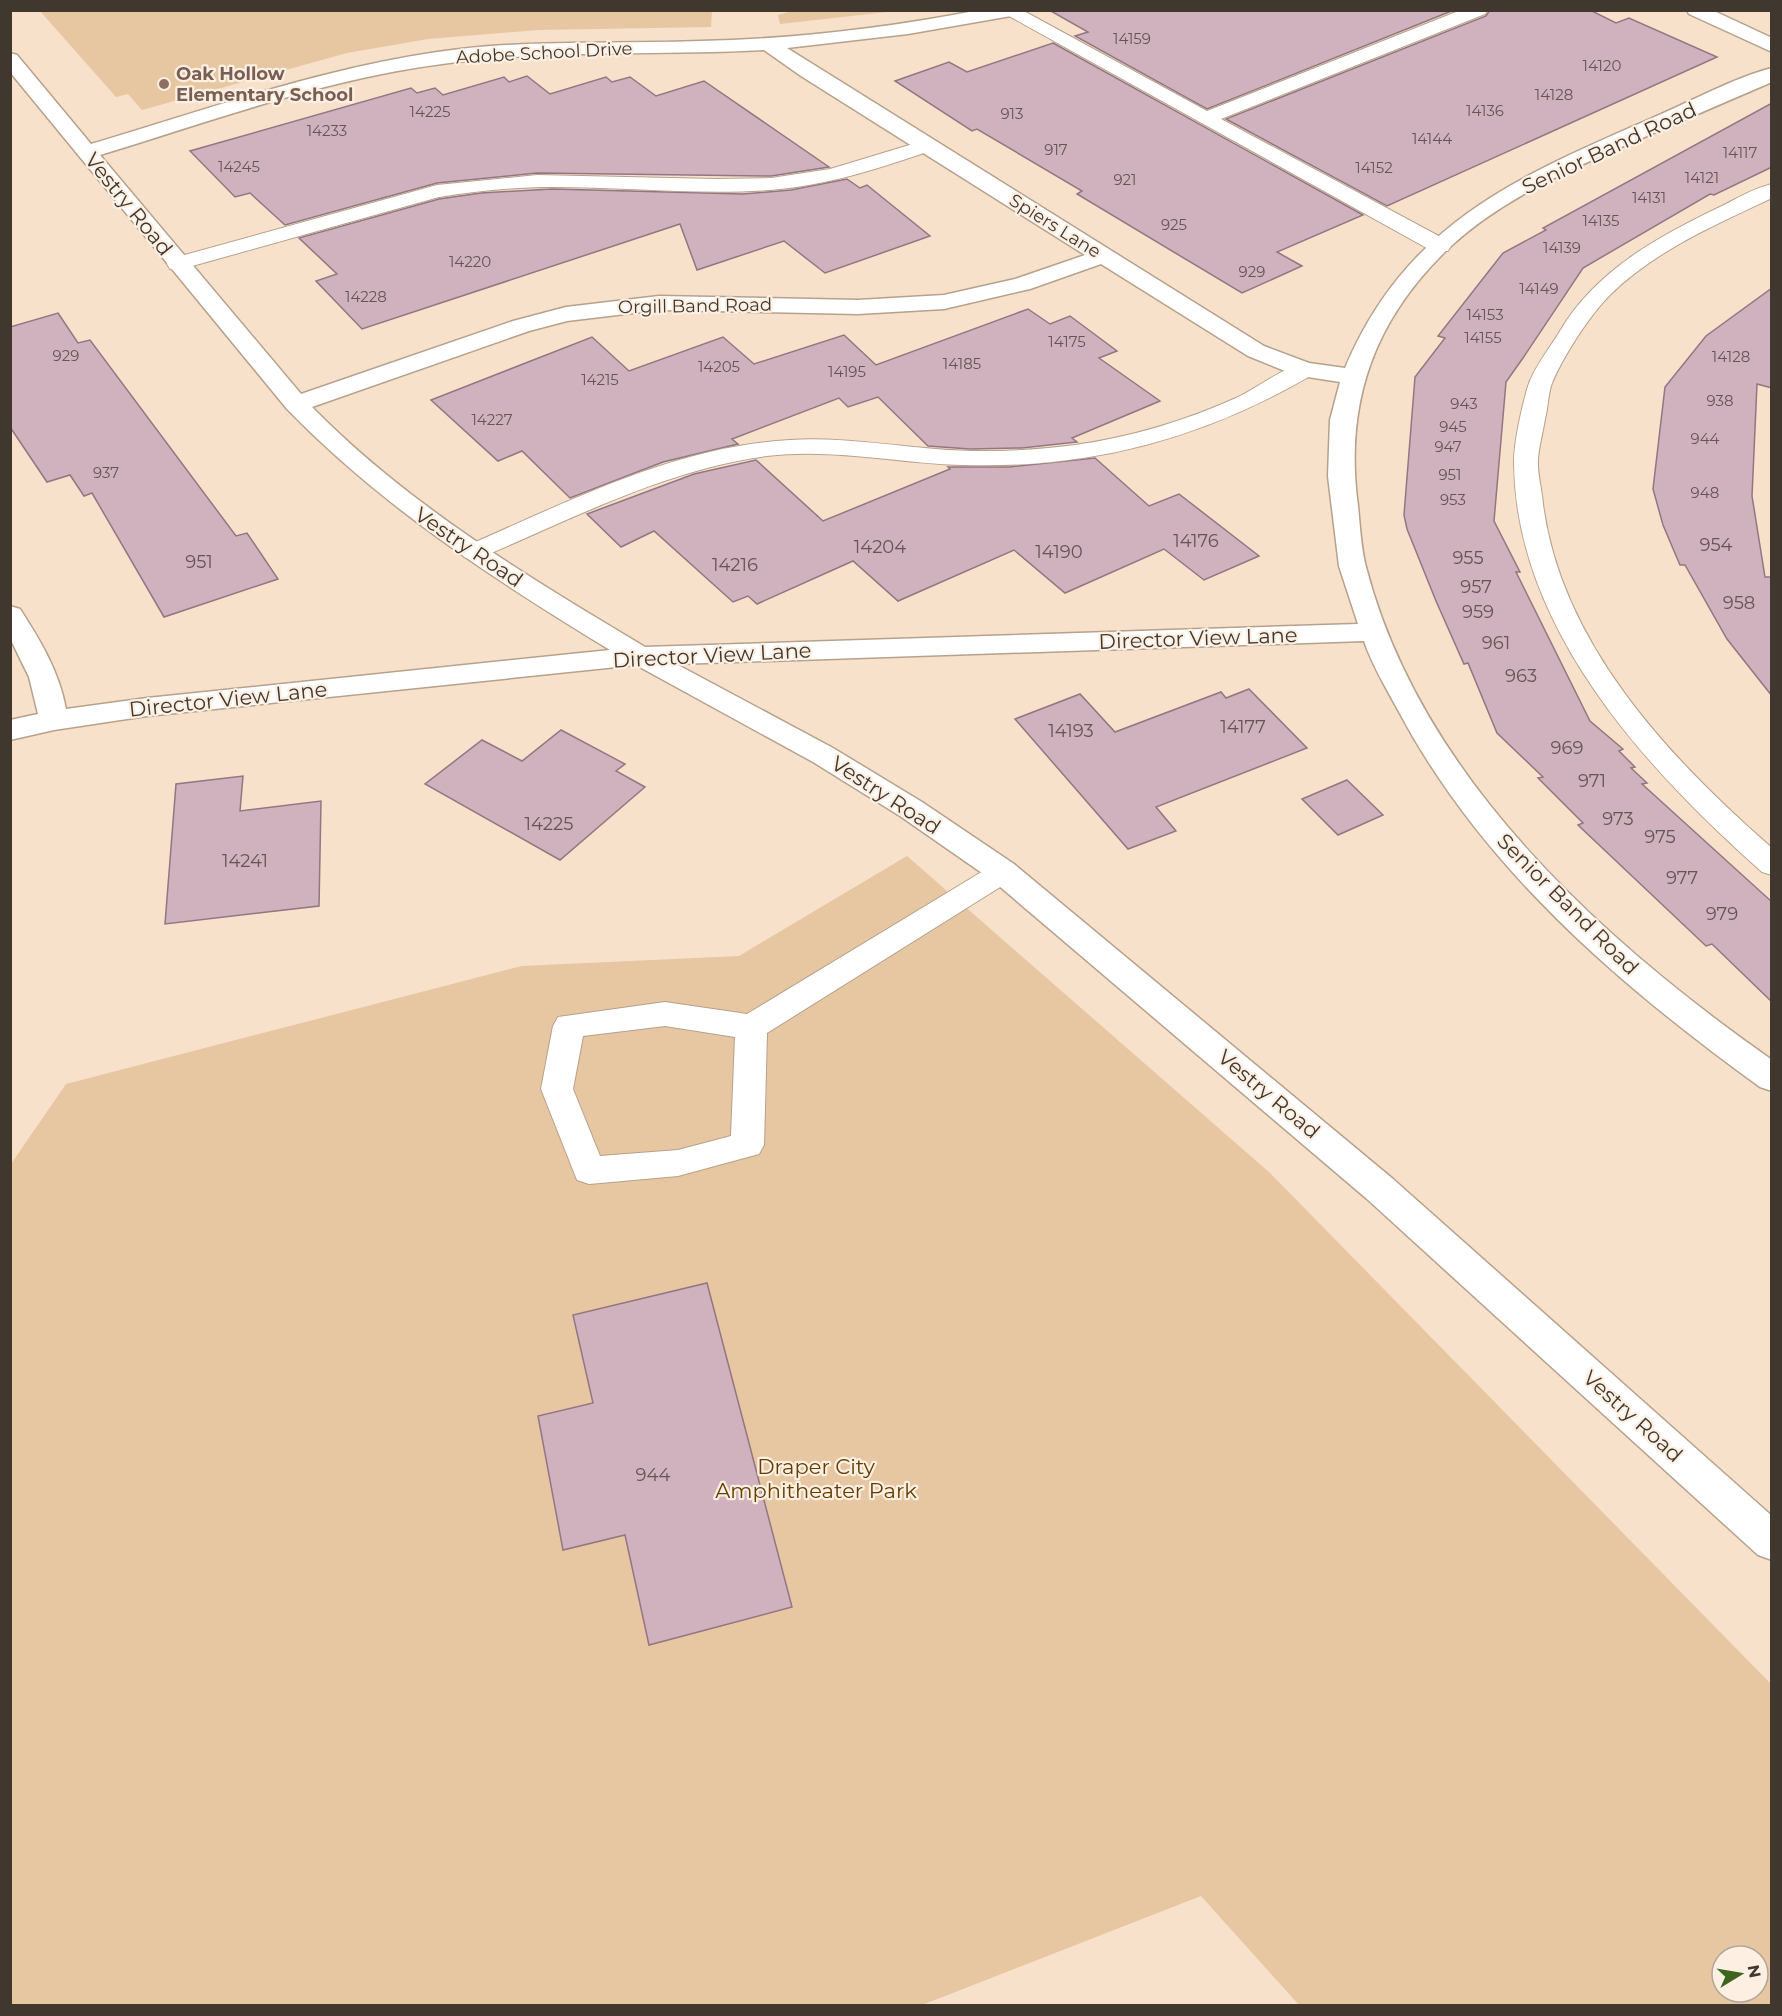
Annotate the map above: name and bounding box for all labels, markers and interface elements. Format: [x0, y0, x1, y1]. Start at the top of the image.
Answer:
house number: 14159 [1113, 29, 1151, 48]
street label: Adobe School Drive [455, 37, 633, 69]
house number: 14120 [1583, 56, 1621, 75]
place label: Oak Hollow Elementary School [176, 63, 353, 106]
marker: Oak Hollow Elementary School [157, 77, 171, 91]
house number: 14128 [1535, 85, 1573, 104]
street label: Senior Band Road [1518, 97, 1700, 199]
house number: 14136 [1466, 101, 1504, 120]
house number: 14225 [410, 102, 450, 121]
house number: 913 [1000, 104, 1024, 123]
house number: 14233 [307, 121, 347, 140]
house number: 14144 [1412, 129, 1452, 148]
house number: 917 [1044, 140, 1068, 159]
house number: 14117 [1723, 143, 1757, 162]
street label: Vestry Road [80, 148, 178, 260]
house number: 14245 [218, 157, 260, 176]
house number: 14152 [1355, 158, 1393, 177]
house number: 14121 [1685, 168, 1719, 187]
house number: 921 [1113, 170, 1137, 189]
house number: 14131 [1632, 188, 1666, 207]
street label: Spiers Lane [1005, 189, 1105, 263]
house number: 14135 [1582, 211, 1620, 230]
house number: 925 [1161, 215, 1187, 234]
house number: 14139 [1543, 238, 1581, 257]
house number: 14220 [449, 252, 491, 271]
house number: 929 [1239, 262, 1265, 281]
house number: 14149 [1519, 279, 1559, 298]
house number: 14228 [345, 287, 387, 306]
street label: Orgill Band Road [618, 294, 772, 318]
house number: 14153 [1466, 305, 1504, 324]
house number: 14155 [1464, 328, 1502, 347]
house number: 14175 [1048, 332, 1086, 351]
house number: 929 [53, 346, 79, 365]
house number: 14128 [1712, 347, 1750, 366]
house number: 14185 [943, 354, 981, 373]
house number: 14205 [698, 357, 740, 376]
house number: 14195 [828, 362, 866, 381]
house number: 14215 [581, 370, 619, 389]
house number: 938 [1706, 391, 1734, 410]
house number: 943 [1450, 394, 1478, 413]
house number: 14227 [471, 410, 513, 429]
house number: 945 [1439, 417, 1467, 436]
house number: 944 [1691, 429, 1720, 448]
house number: 947 [1434, 437, 1462, 456]
house number: 937 [93, 463, 119, 482]
house number: 951 [1438, 465, 1462, 484]
house number: 948 [1691, 483, 1719, 502]
house number: 953 [1440, 490, 1466, 509]
street label: Vestry Road [410, 502, 528, 592]
house number: 14176 [1173, 530, 1219, 552]
house number: 954 [1699, 534, 1733, 556]
house number: 14204 [854, 536, 906, 558]
house number: 14190 [1035, 541, 1083, 563]
house number: 955 [1452, 547, 1484, 569]
house number: 951 [185, 551, 213, 573]
house number: 14216 [712, 554, 758, 576]
house number: 957 [1460, 576, 1492, 598]
house number: 958 [1723, 592, 1755, 614]
house number: 959 [1462, 601, 1494, 623]
street label: Director View Lane [1098, 622, 1298, 654]
house number: 961 [1482, 632, 1510, 654]
street label: Director View Lane [612, 637, 812, 673]
house number: 963 [1505, 665, 1537, 687]
street label: Director View Lane [128, 676, 328, 722]
house number: 14177 [1220, 716, 1266, 738]
house number: 14193 [1048, 720, 1094, 742]
house number: 969 [1551, 737, 1583, 759]
street label: Vestry Road [827, 750, 945, 840]
house number: 971 [1578, 770, 1606, 792]
house number: 973 [1602, 808, 1634, 830]
house number: 14225 [525, 813, 574, 835]
house number: 975 [1644, 826, 1676, 848]
street label: Senior Band Road [1492, 828, 1644, 980]
house number: 14241 [222, 850, 268, 872]
house number: 977 [1666, 867, 1698, 889]
house number: 979 [1706, 903, 1738, 925]
street label: Vestry Road [1213, 1044, 1325, 1144]
street label: Vestry Road [1578, 1365, 1688, 1467]
park label: Draper City Amphitheater Park [715, 1454, 917, 1503]
house number: 944 [636, 1464, 670, 1486]
north arrow [1710, 1944, 1770, 2004]
text: N [1744, 1963, 1765, 1979]

